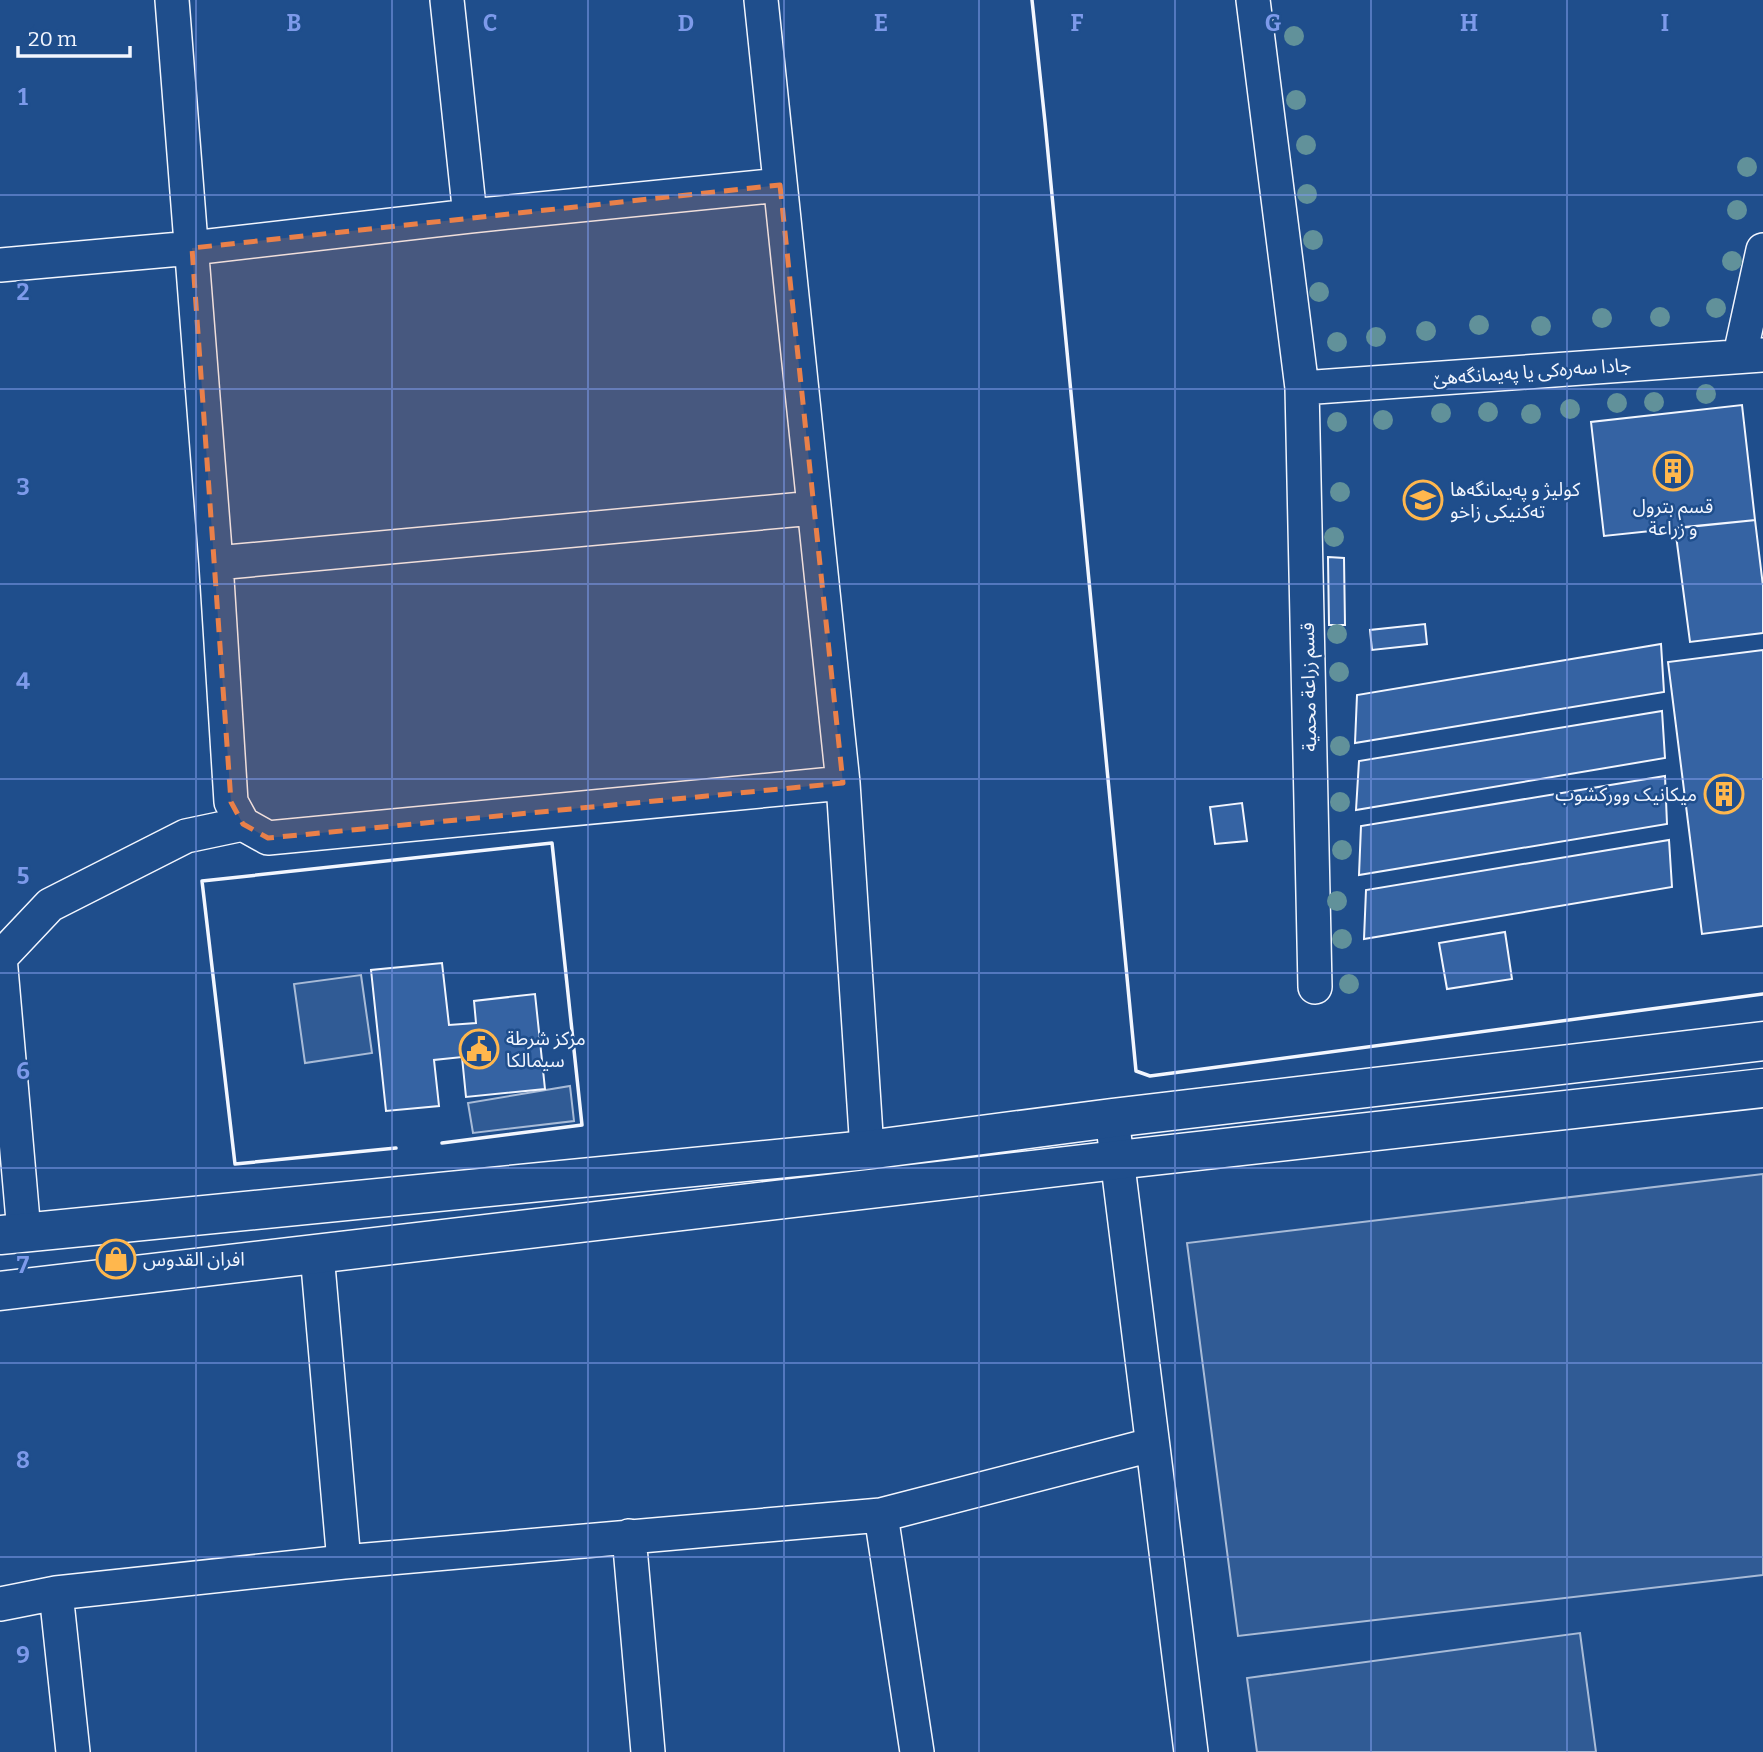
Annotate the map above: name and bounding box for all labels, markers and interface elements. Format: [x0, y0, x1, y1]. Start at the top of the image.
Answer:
text: B [287, 9, 301, 37]
text: C [483, 9, 497, 37]
text: D [678, 9, 694, 37]
text: E [874, 9, 888, 37]
text: F [1071, 9, 1084, 37]
text: G [1265, 9, 1282, 37]
text: H [1460, 9, 1478, 37]
text: I [1661, 9, 1669, 37]
scale bar [18, 14, 130, 58]
text: 20 m [28, 26, 77, 52]
text: 1 [18, 83, 28, 111]
text: 2 [17, 278, 30, 306]
street label: جادا سه‌ره‌كى يا په‌يمانگه‌هێ [1432, 353, 1632, 391]
building icon: قسم بترول و زراعة [1652, 450, 1694, 492]
text: 3 [16, 473, 30, 501]
place label: كوليژ و په‌يمانگه‌ها ته‌كنيكى زاخو [1450, 478, 1581, 523]
school or university icon: كوليژ و په‌يمانگه‌ها ته‌كنيكى زاخو [1402, 479, 1444, 521]
place label: قسم بترول و زراعة [1633, 495, 1713, 540]
street label: قسم زراعة محمية [1296, 622, 1324, 752]
text: 4 [16, 667, 30, 695]
building icon: میکانیک وورکشوب [1703, 773, 1745, 815]
place label: میکانیک وورکشوب [1555, 783, 1697, 806]
text: 5 [17, 862, 29, 890]
place label: مركز شرطة سيمالكا [506, 1027, 586, 1072]
public building icon: مركز شرطة سيمالكا [458, 1028, 500, 1070]
text: 6 [16, 1057, 30, 1085]
shop icon: افران القدوس [95, 1238, 137, 1280]
place label: افران القدوس [143, 1248, 245, 1271]
text: 7 [17, 1251, 30, 1279]
text: 8 [16, 1446, 30, 1474]
text: 9 [16, 1641, 30, 1669]

